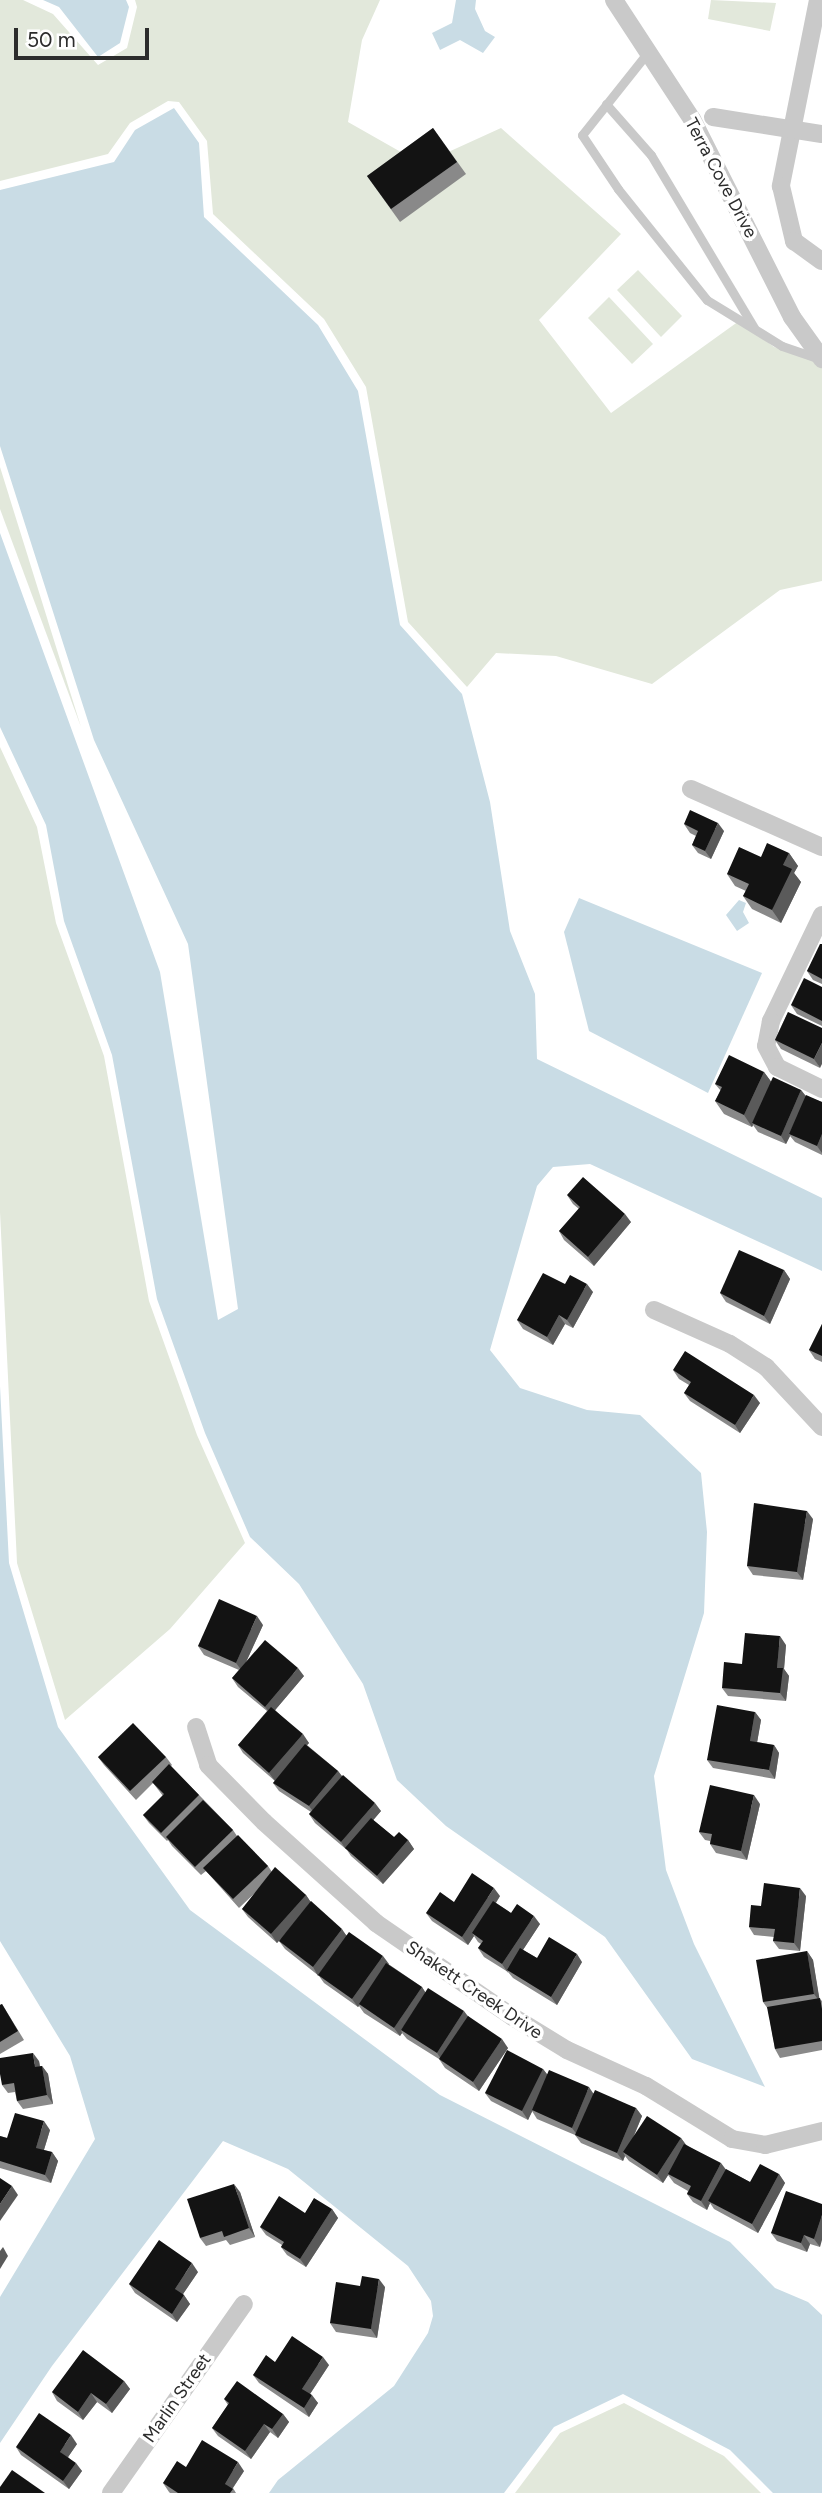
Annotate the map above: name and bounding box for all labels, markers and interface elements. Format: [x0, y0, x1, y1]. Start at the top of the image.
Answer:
scale bar [18, 14, 152, 58]
text: 50 m [27, 27, 76, 52]
street label: Terra Cove Drive [680, 114, 762, 242]
street label: Shakett Creek Drive [402, 1936, 546, 2044]
street label: Marlin Street [138, 2349, 216, 2447]

